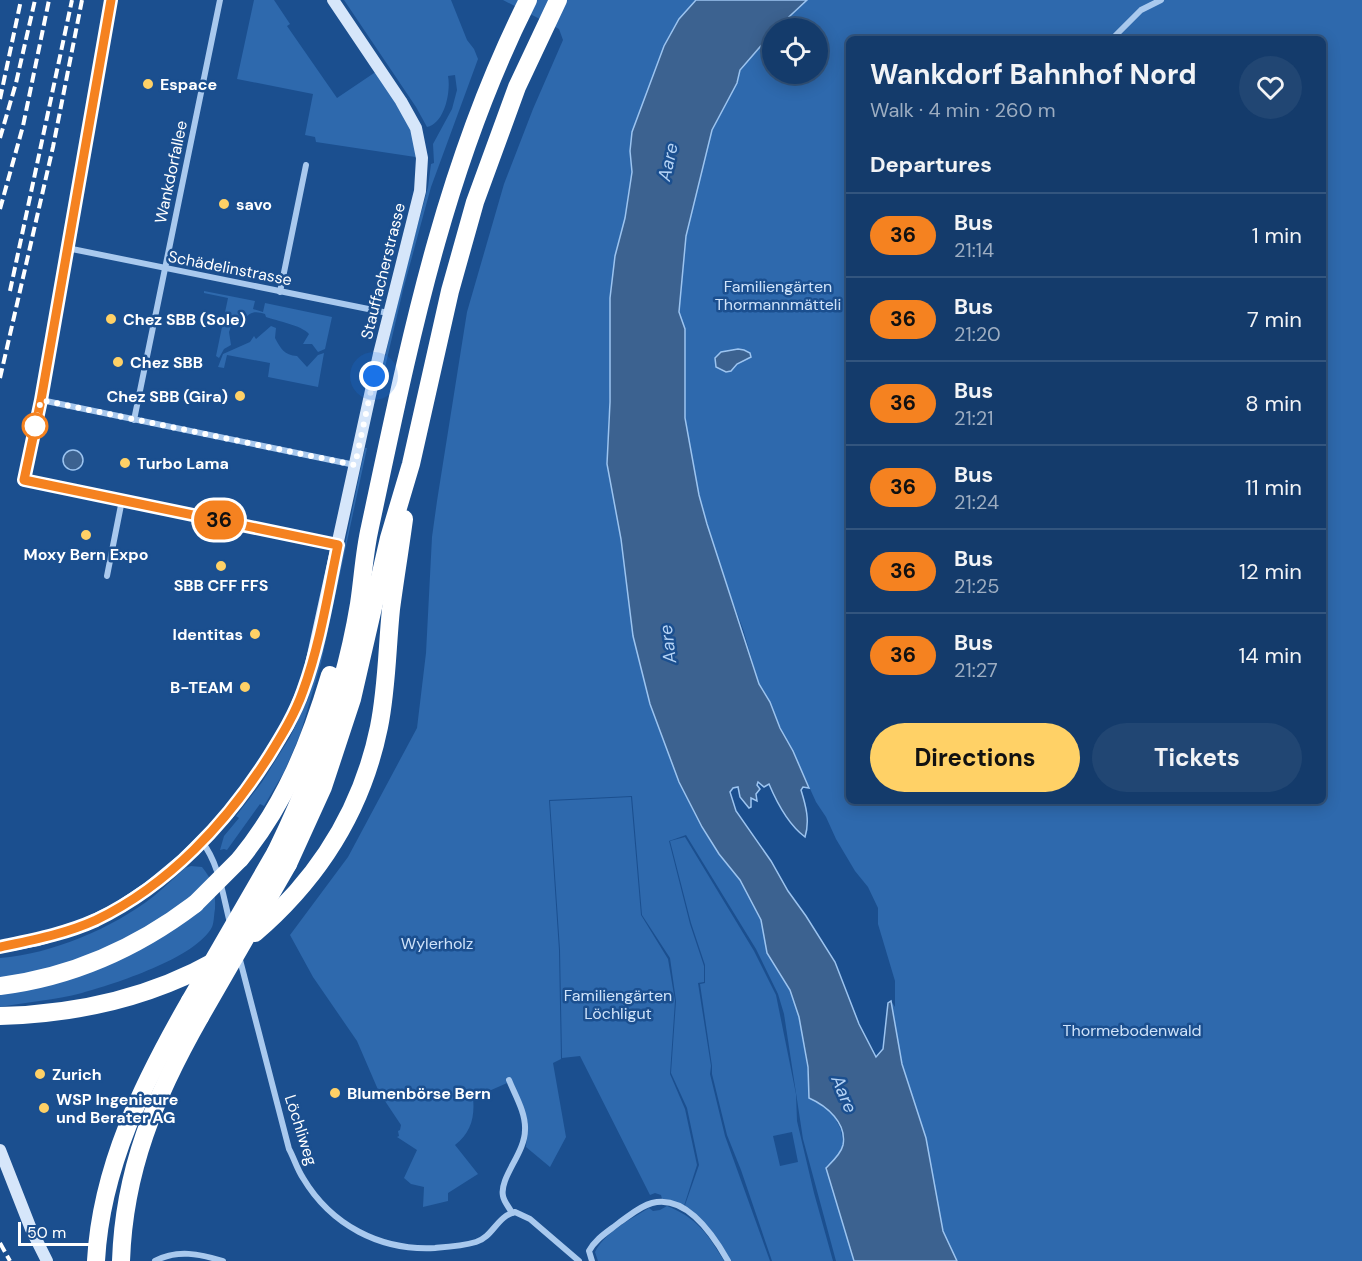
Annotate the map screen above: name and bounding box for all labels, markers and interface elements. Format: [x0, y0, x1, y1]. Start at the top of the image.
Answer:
map controls [762, 18, 828, 84]
button: locate [762, 18, 828, 84]
text: Wankdorf Bahnhof Nord [870, 56, 1197, 93]
button: heart [1239, 56, 1302, 119]
place label: Espace [160, 74, 217, 95]
marker: Espace [141, 77, 155, 91]
text: Walk · 4 min · 260 m [870, 97, 1055, 123]
street label: Wankdorfallee [150, 119, 192, 225]
water label: Aare [652, 141, 684, 184]
text: Departures [870, 150, 992, 179]
place label: savo [236, 194, 272, 215]
marker: savo [217, 197, 231, 211]
street label: Stauffacherstrasse [356, 201, 410, 341]
text: Bus [954, 208, 993, 237]
text: 36 [890, 221, 916, 249]
text: 1 min [1252, 221, 1302, 250]
text: 21:14 [954, 237, 994, 263]
street label: Schädelinstrasse [166, 246, 294, 290]
park label: Familiengärten Thormannmätteli [715, 276, 841, 315]
text: Bus [954, 292, 993, 321]
text: 36 [890, 305, 916, 333]
text: 7 min [1247, 305, 1302, 334]
place label: Chez SBB (Sole) [123, 309, 246, 330]
marker: Chez SBB (Sole) [104, 312, 118, 326]
text: 21:20 [954, 321, 1001, 347]
place label: Chez SBB [130, 352, 203, 373]
marker: Chez SBB [111, 355, 125, 369]
your location [359, 361, 389, 391]
text: Bus [954, 376, 993, 405]
place label: Chez SBB (Gira) [106, 386, 228, 407]
marker: Chez SBB (Gira) [233, 389, 247, 403]
text: 36 [890, 389, 916, 417]
text: 8 min [1245, 389, 1302, 418]
text: 21:21 [954, 405, 994, 431]
unlabelled marker [22, 413, 48, 439]
place label: Turbo Lama [137, 453, 229, 474]
marker: Turbo Lama [118, 456, 132, 470]
text: Bus [954, 460, 993, 489]
text: 36 [890, 473, 916, 501]
text: 11 min [1245, 473, 1302, 502]
text: 21:24 [954, 489, 999, 515]
line badge: 36 [192, 500, 246, 540]
text: 36 [206, 506, 232, 534]
marker: Moxy Bern Expo [79, 528, 93, 542]
place label: Moxy Bern Expo [24, 544, 148, 565]
text: Bus [954, 544, 993, 573]
text: 36 [890, 557, 916, 585]
text: 12 min [1239, 557, 1302, 586]
marker: SBB CFF FFS [214, 559, 228, 573]
text: 21:25 [954, 573, 1000, 599]
place label: SBB CFF FFS [174, 575, 268, 596]
water label: Aare [654, 623, 682, 666]
place label: Identitas [173, 624, 243, 645]
marker: Identitas [248, 627, 262, 641]
text: Bus [954, 628, 993, 657]
text: 36 [890, 641, 916, 669]
text: 14 min [1238, 641, 1302, 670]
text: 21:27 [954, 657, 998, 683]
place label: B-TEAM [170, 677, 233, 698]
marker: B-TEAM [238, 680, 252, 694]
button: Directions [870, 723, 1080, 792]
button: Tickets [1092, 723, 1302, 792]
park label: Wylerholz [401, 933, 473, 954]
park label: Familiengärten Löchligut [564, 985, 672, 1024]
park label: Thormebodenwald [1063, 1020, 1201, 1041]
place label: Zurich [52, 1064, 102, 1085]
marker: Zurich [33, 1067, 47, 1081]
water label: Aare [825, 1071, 863, 1116]
place label: Blumenbörse Bern [347, 1083, 491, 1104]
marker: Blumenbörse Bern [328, 1086, 342, 1100]
place label: WSP Ingenieure und Berater AG [56, 1089, 178, 1128]
street label: Löchliweg [280, 1092, 322, 1168]
marker: WSP Ingenieure und Berater AG [37, 1101, 51, 1115]
scale bar [18, 1219, 104, 1246]
text: 50 m [27, 1222, 66, 1243]

